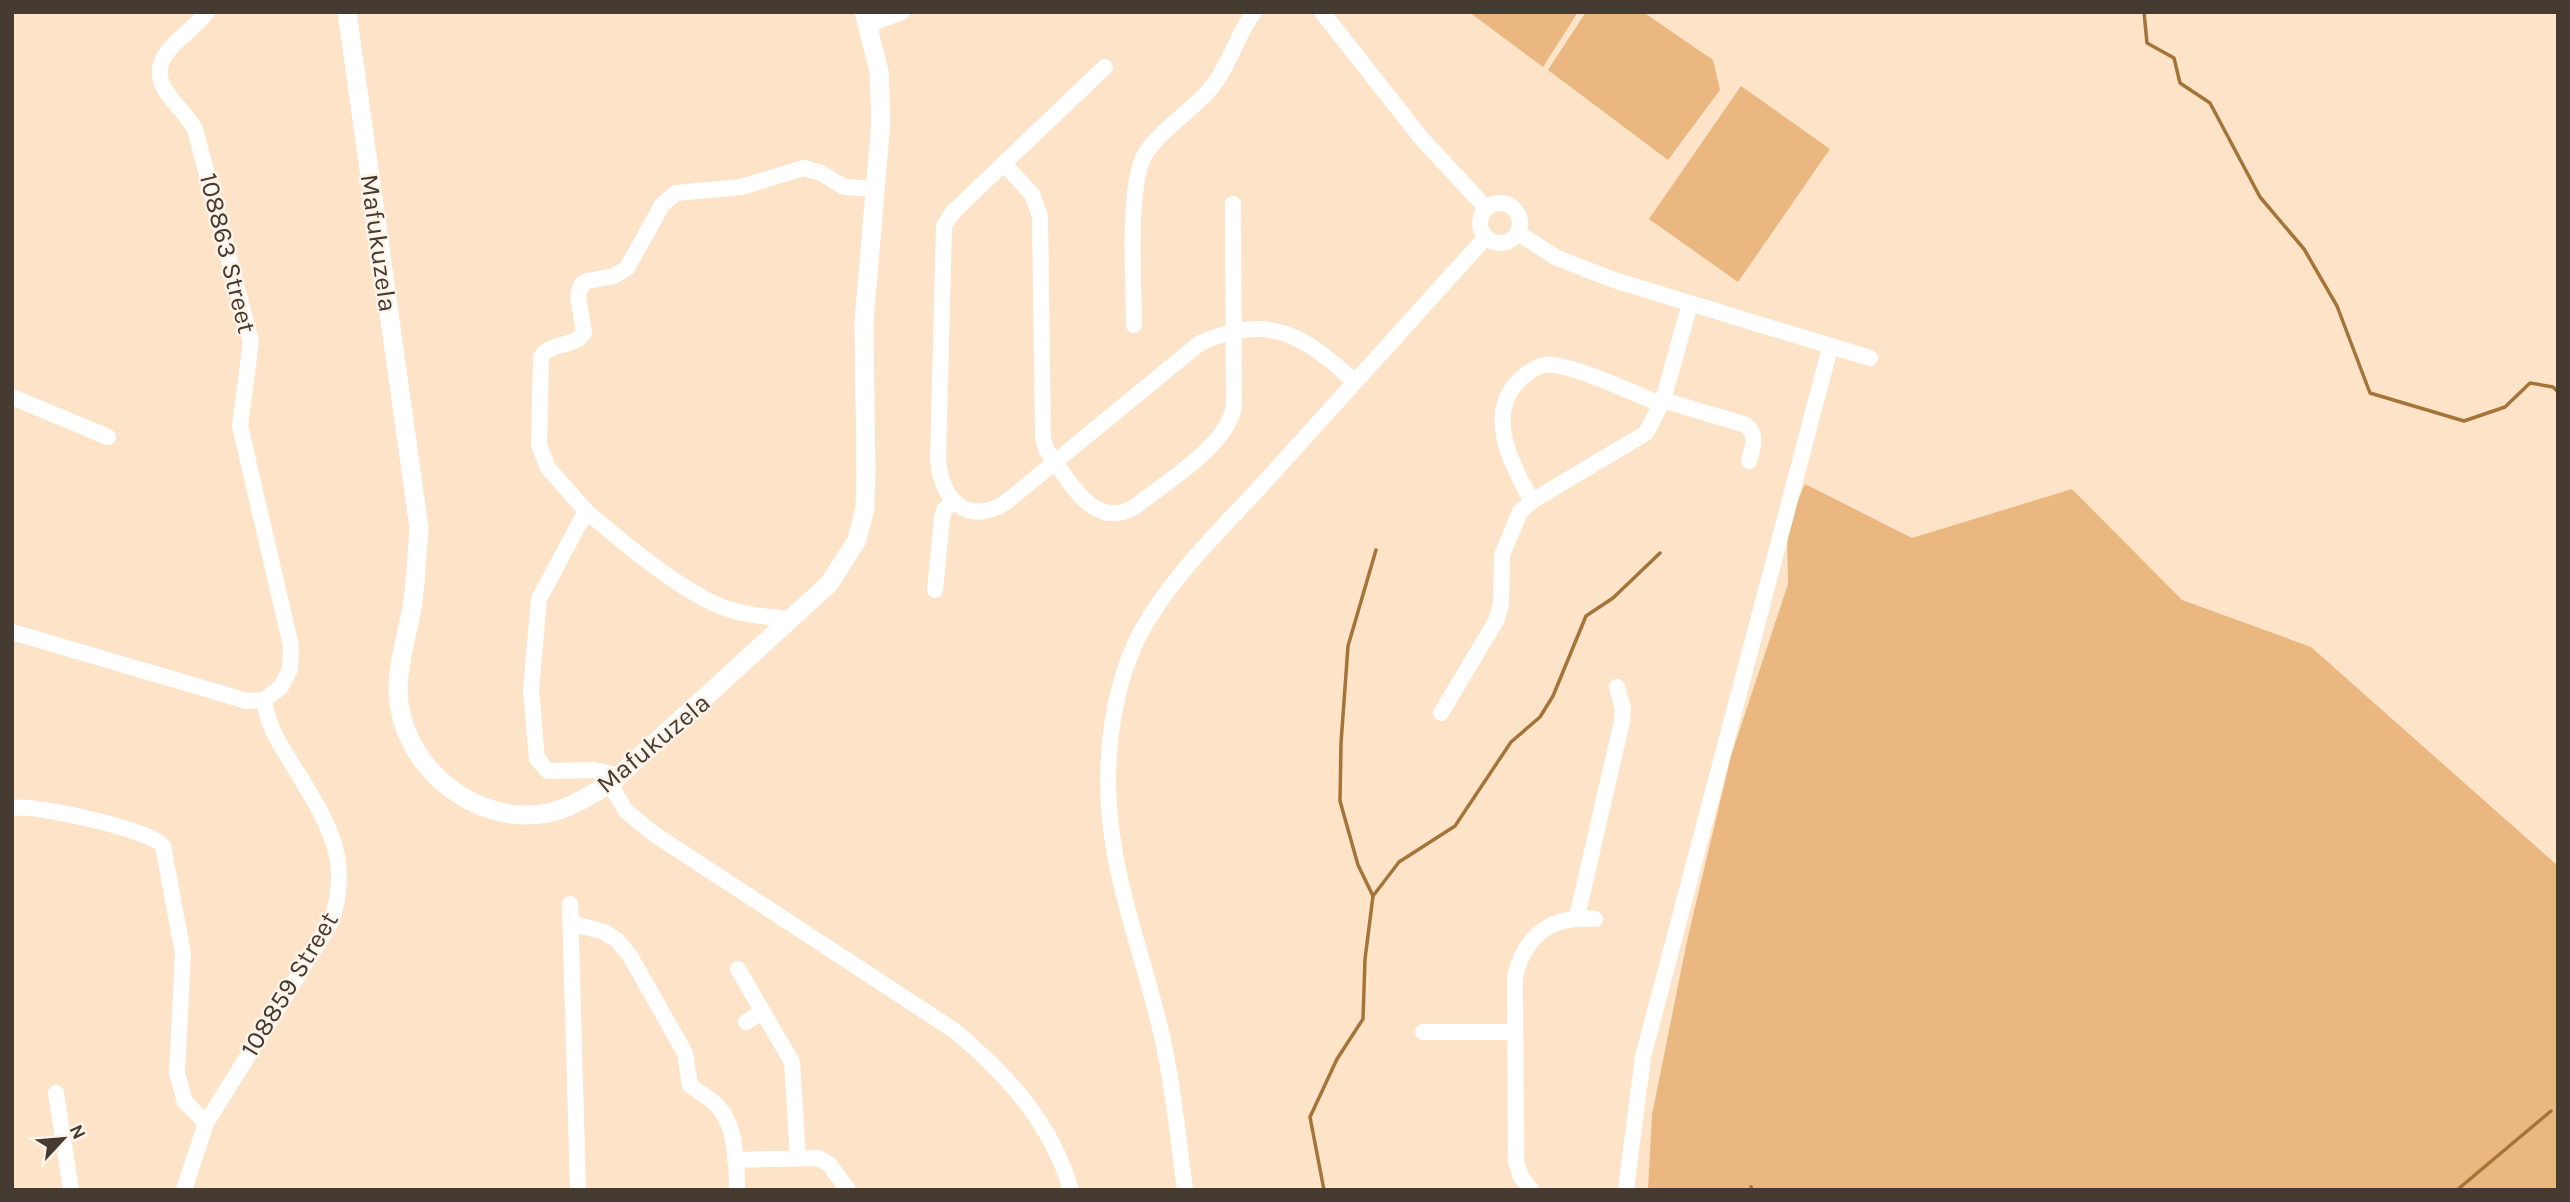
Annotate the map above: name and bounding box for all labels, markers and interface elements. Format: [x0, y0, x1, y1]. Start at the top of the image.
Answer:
street label: 108863 Street [193, 170, 262, 337]
street label: Mafukuzela [354, 172, 404, 314]
street label: Mafukuzela [590, 687, 716, 800]
street label: 108859 Street [234, 906, 345, 1062]
north arrow [28, 1104, 98, 1174]
text: N [65, 1121, 90, 1143]

